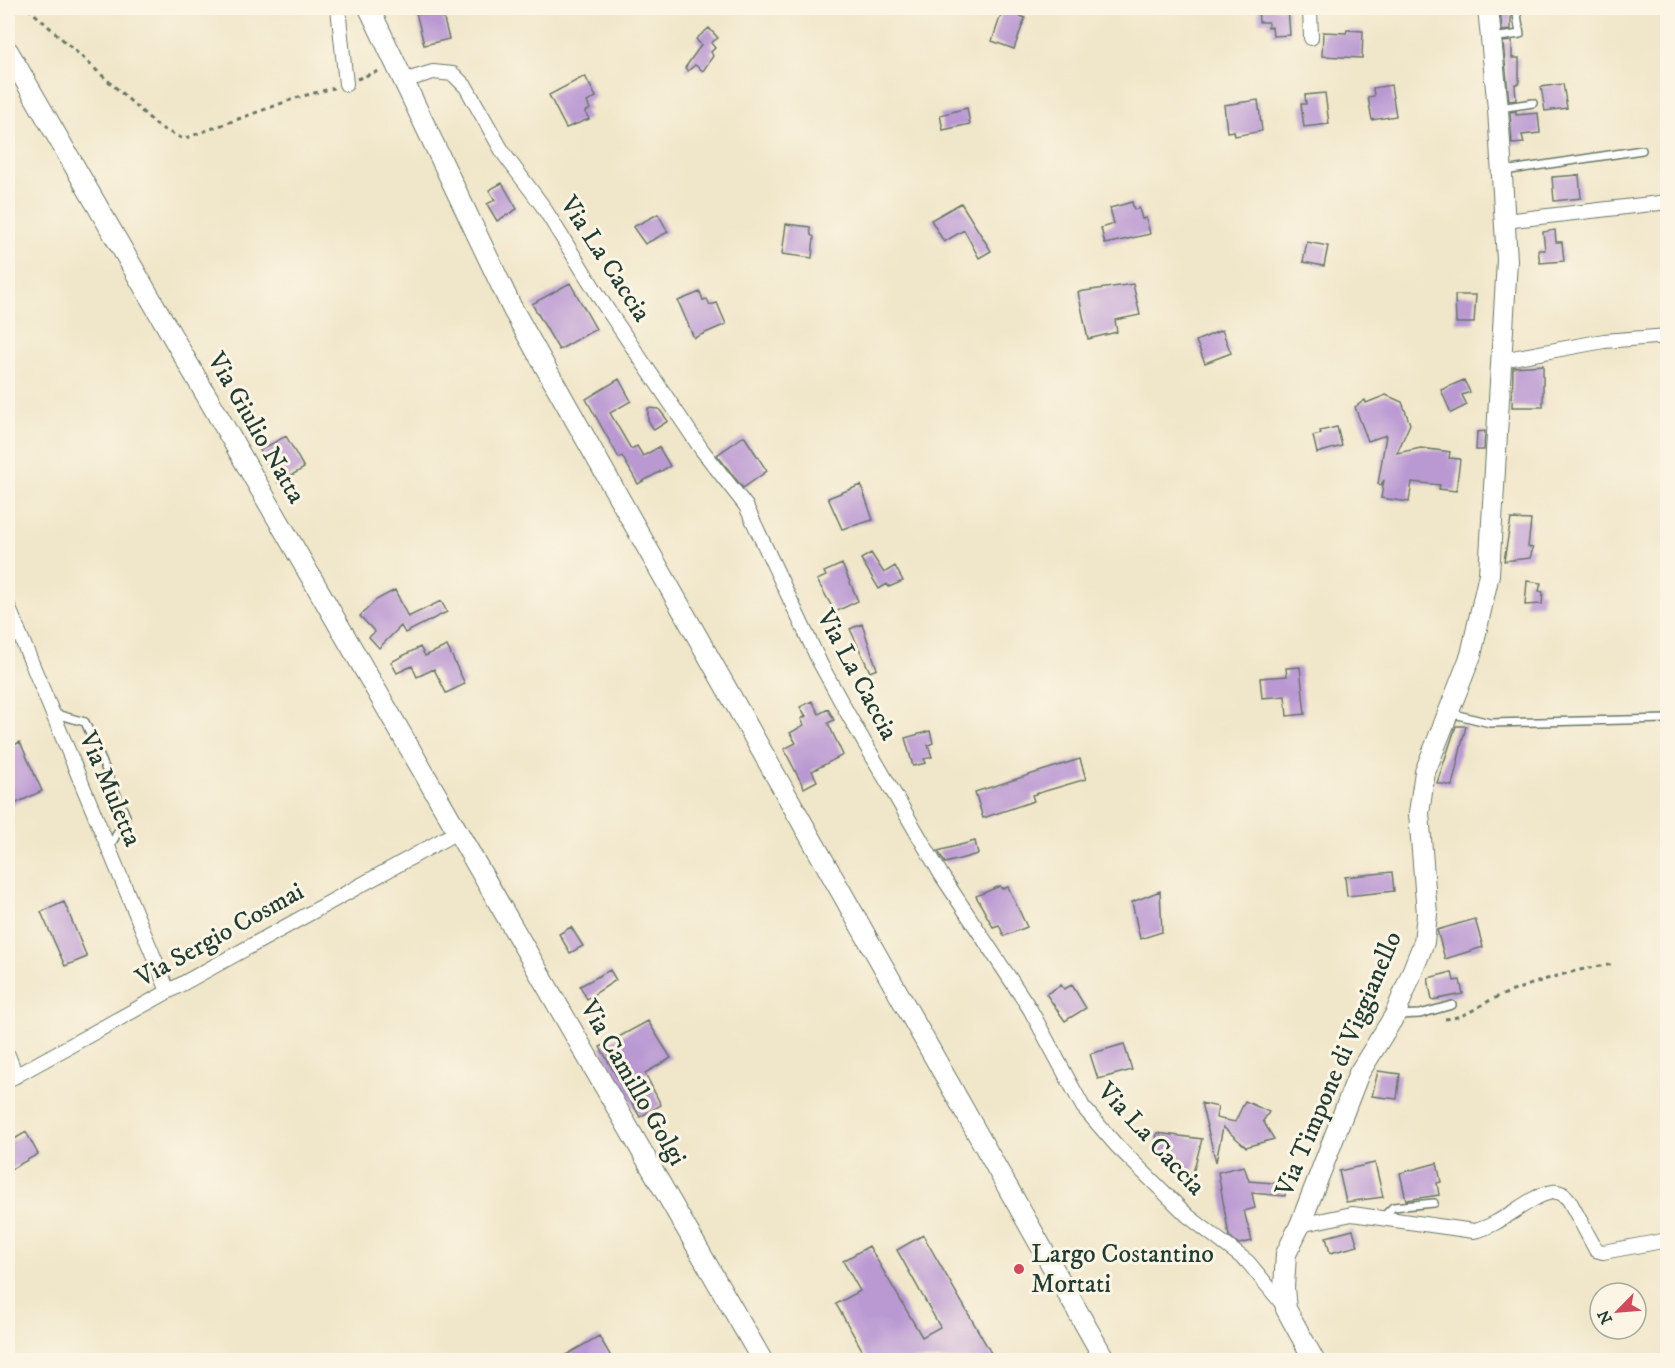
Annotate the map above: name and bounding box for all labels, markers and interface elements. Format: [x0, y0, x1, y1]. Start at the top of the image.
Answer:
street label: Via La Caccia [552, 189, 658, 328]
street label: Via Giulio Natta [199, 346, 313, 509]
street label: Via La Caccia [808, 603, 905, 746]
street label: Via Muletta [71, 726, 149, 851]
street label: Via Sergio Cosmai [129, 875, 310, 995]
street label: Via Timpone di Viggianello [1268, 927, 1410, 1202]
street label: Via Camillo Golgi [572, 993, 694, 1172]
street label: Via La Caccia [1089, 1075, 1212, 1203]
place label: Largo Costantino Mortati [1031, 1238, 1214, 1301]
marker: Largo Costantino Mortati [1012, 1262, 1026, 1276]
north arrow [1588, 1281, 1648, 1341]
text: N [1593, 1307, 1617, 1327]

